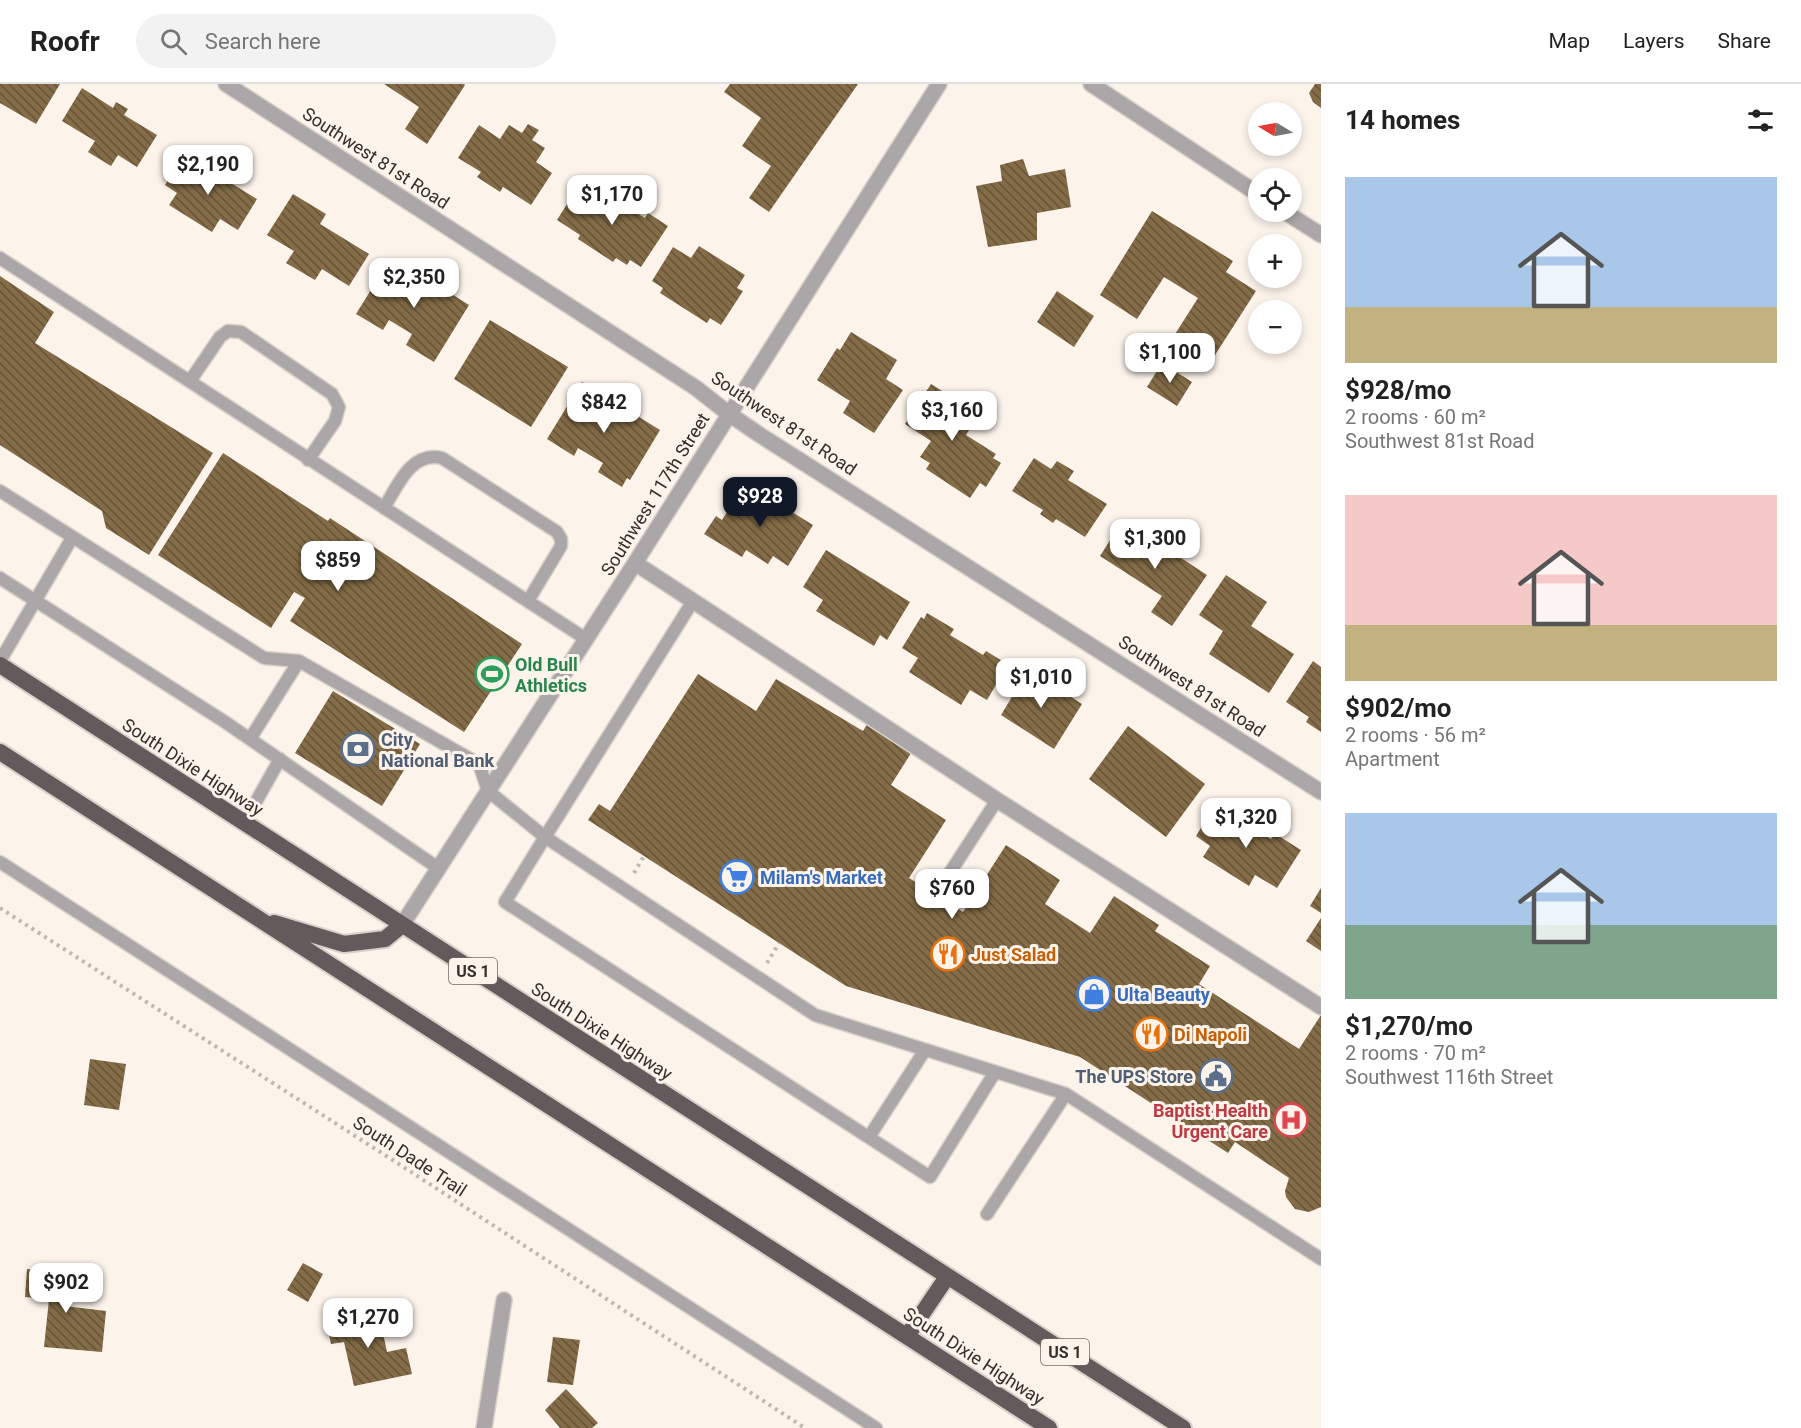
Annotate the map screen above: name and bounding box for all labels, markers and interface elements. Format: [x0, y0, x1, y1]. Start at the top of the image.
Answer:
search box [136, 14, 556, 68]
text: Roofr [30, 25, 100, 58]
icon: search [157, 25, 190, 58]
text: Search here [205, 29, 321, 54]
text: Map [1548, 29, 1590, 53]
text: Layers [1623, 29, 1684, 53]
text: Share [1717, 29, 1771, 53]
north arrow [1248, 102, 1302, 156]
map controls [1248, 102, 1302, 354]
street label: Southwest 81st Road [299, 103, 453, 213]
icon: filters [1744, 104, 1777, 137]
text: 14 homes [1345, 105, 1460, 135]
pin: $2,190 [159, 145, 257, 196]
text: $2,190 [177, 152, 239, 176]
button: locate [1248, 168, 1302, 222]
pin: $1,170 [563, 175, 661, 226]
text: $1,170 [581, 182, 643, 206]
icon: home [1507, 216, 1615, 324]
button: + [1248, 234, 1302, 288]
pin: $2,350 [365, 258, 463, 309]
text: $2,350 [383, 265, 445, 289]
button: − [1248, 300, 1302, 354]
pin: $1,100 [1121, 333, 1219, 384]
text: $1,100 [1139, 340, 1201, 364]
street label: Southwest 81st Road [707, 367, 861, 479]
text: $928/mo [1345, 375, 1452, 405]
pin: $842 [568, 383, 640, 434]
text: $842 [581, 390, 627, 414]
pin: $3,160 [903, 391, 1001, 442]
text: $3,160 [921, 398, 983, 422]
text: 2 rooms · 60 m² [1345, 405, 1486, 429]
street label: Southwest 117th Street [596, 409, 714, 579]
text: Southwest 81st Road [1345, 429, 1535, 453]
pin: $928 [724, 477, 796, 528]
text: $928 [737, 484, 783, 508]
pin: $1,300 [1106, 519, 1204, 570]
text: $1,300 [1124, 526, 1186, 550]
icon: home [1507, 534, 1615, 642]
pin: $859 [302, 541, 374, 592]
text: $859 [315, 548, 361, 572]
street label: Southwest 81st Road [1115, 631, 1269, 741]
place label: Old Bull Athletics [515, 654, 587, 696]
sports icon: Old Bull Athletics [474, 656, 510, 692]
pin: $1,010 [992, 658, 1090, 709]
text: $1,010 [1010, 665, 1072, 689]
text: $902/mo [1345, 693, 1452, 723]
street label: South Dixie Highway [119, 714, 268, 821]
text: 2 rooms · 56 m² [1345, 723, 1486, 747]
place label: City National Bank [381, 729, 495, 771]
bank icon: City National Bank [340, 731, 376, 767]
text: Apartment [1345, 747, 1440, 771]
pin: $1,320 [1197, 798, 1295, 849]
text: $1,320 [1215, 805, 1277, 829]
icon: home [1507, 852, 1615, 960]
supermarket icon: Milam's Market [719, 859, 755, 895]
place label: Milam's Market [760, 867, 883, 888]
pin: $760 [916, 869, 988, 920]
text: $760 [929, 876, 975, 900]
restaurant icon: Just Salad [930, 936, 966, 972]
place label: Just Salad [971, 944, 1056, 965]
road number: US 1 [449, 958, 497, 984]
shop icon: Ulta Beauty [1076, 976, 1112, 1012]
street label: South Dixie Highway [528, 978, 677, 1085]
place label: Ulta Beauty [1117, 984, 1211, 1005]
text: $1,270/mo [1345, 1011, 1473, 1041]
restaurant icon: Di Napoli [1133, 1016, 1169, 1052]
place label: Di Napoli [1174, 1024, 1247, 1045]
text: 2 rooms · 70 m² [1345, 1041, 1486, 1065]
public building icon: The UPS Store [1198, 1058, 1234, 1094]
text: Southwest 116th Street [1345, 1065, 1553, 1089]
place label: The UPS Store [1075, 1066, 1193, 1087]
place label: Baptist Health Urgent Care [1153, 1100, 1268, 1142]
hospital icon: Baptist Health Urgent Care [1273, 1102, 1309, 1138]
street label: South Dade Trail [349, 1112, 471, 1200]
pin: $902 [30, 1263, 102, 1314]
text: $902 [43, 1270, 89, 1294]
pin: $1,270 [319, 1298, 417, 1349]
street label: South Dixie Highway [900, 1303, 1049, 1410]
text: $1,270 [337, 1305, 399, 1329]
road number: US 1 [1041, 1339, 1089, 1365]

